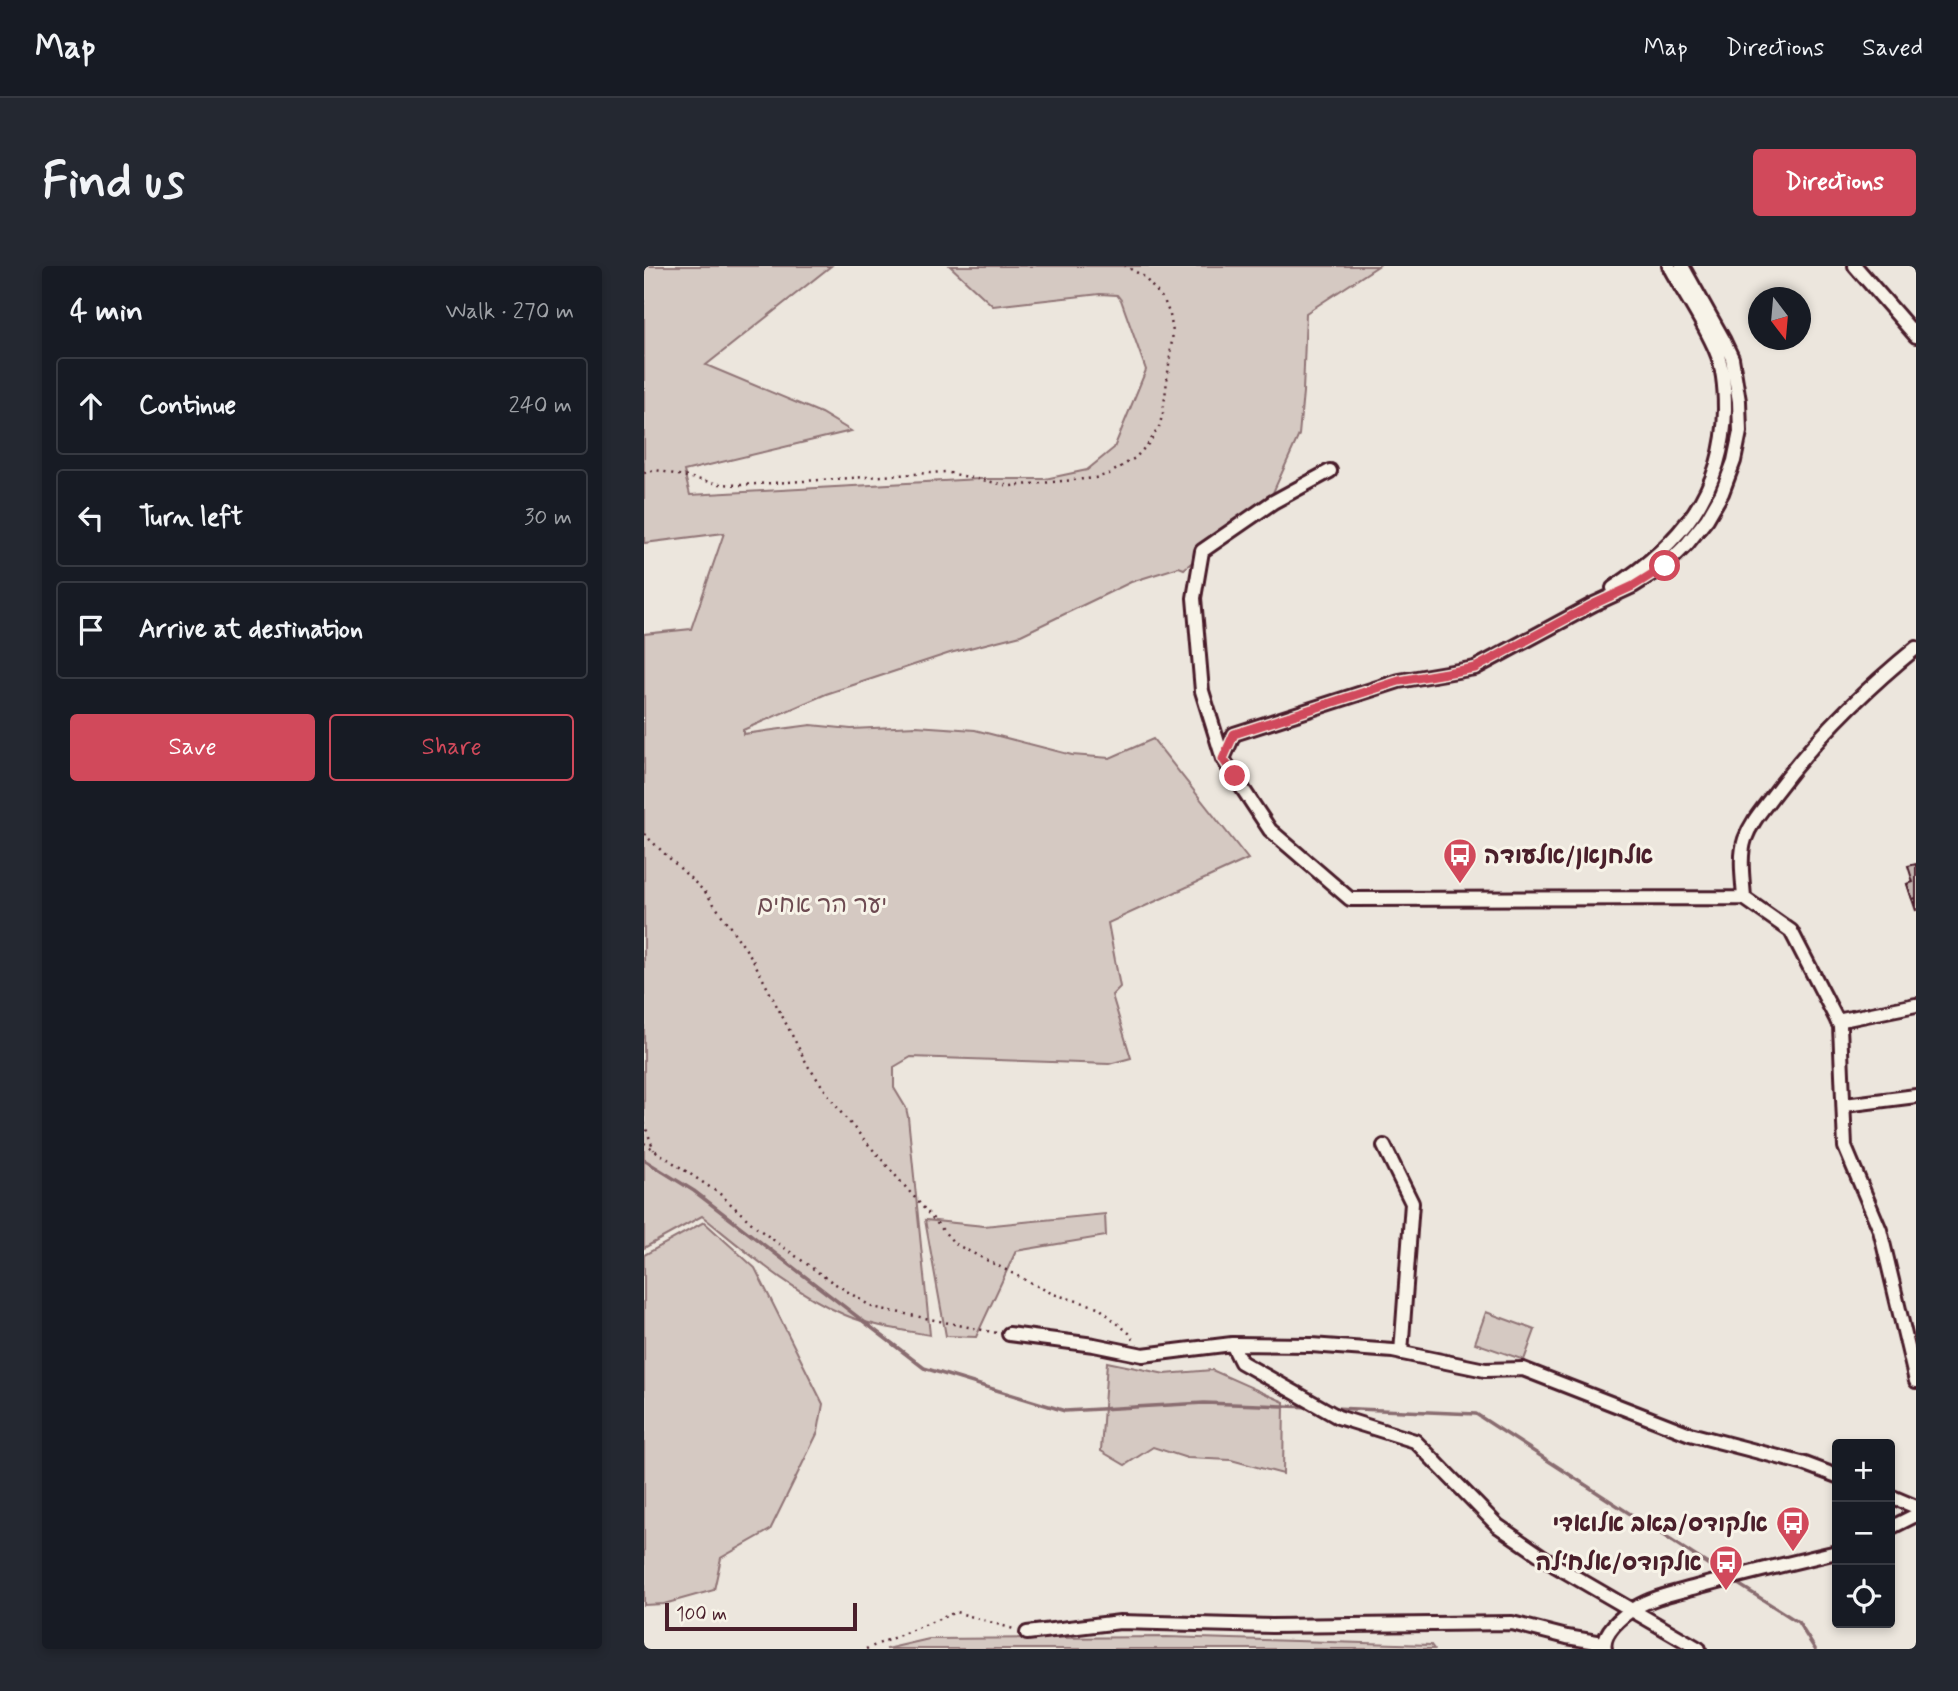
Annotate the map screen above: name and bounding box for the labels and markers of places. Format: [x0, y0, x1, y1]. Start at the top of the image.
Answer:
bus stop icon: אלחנאן/אלעודה [1441, 836, 1479, 885]
place label: אלחנאן/אלעודה [1484, 841, 1653, 872]
bus stop icon: אלקודס/באב אלואדי [1774, 1504, 1812, 1553]
place label: אלקודס/באב אלואדי [1553, 1509, 1768, 1540]
bus stop icon: אלקודס/אלח׳לה [1707, 1543, 1745, 1592]
place label: אלקודס/אלח׳לה [1535, 1548, 1702, 1579]

